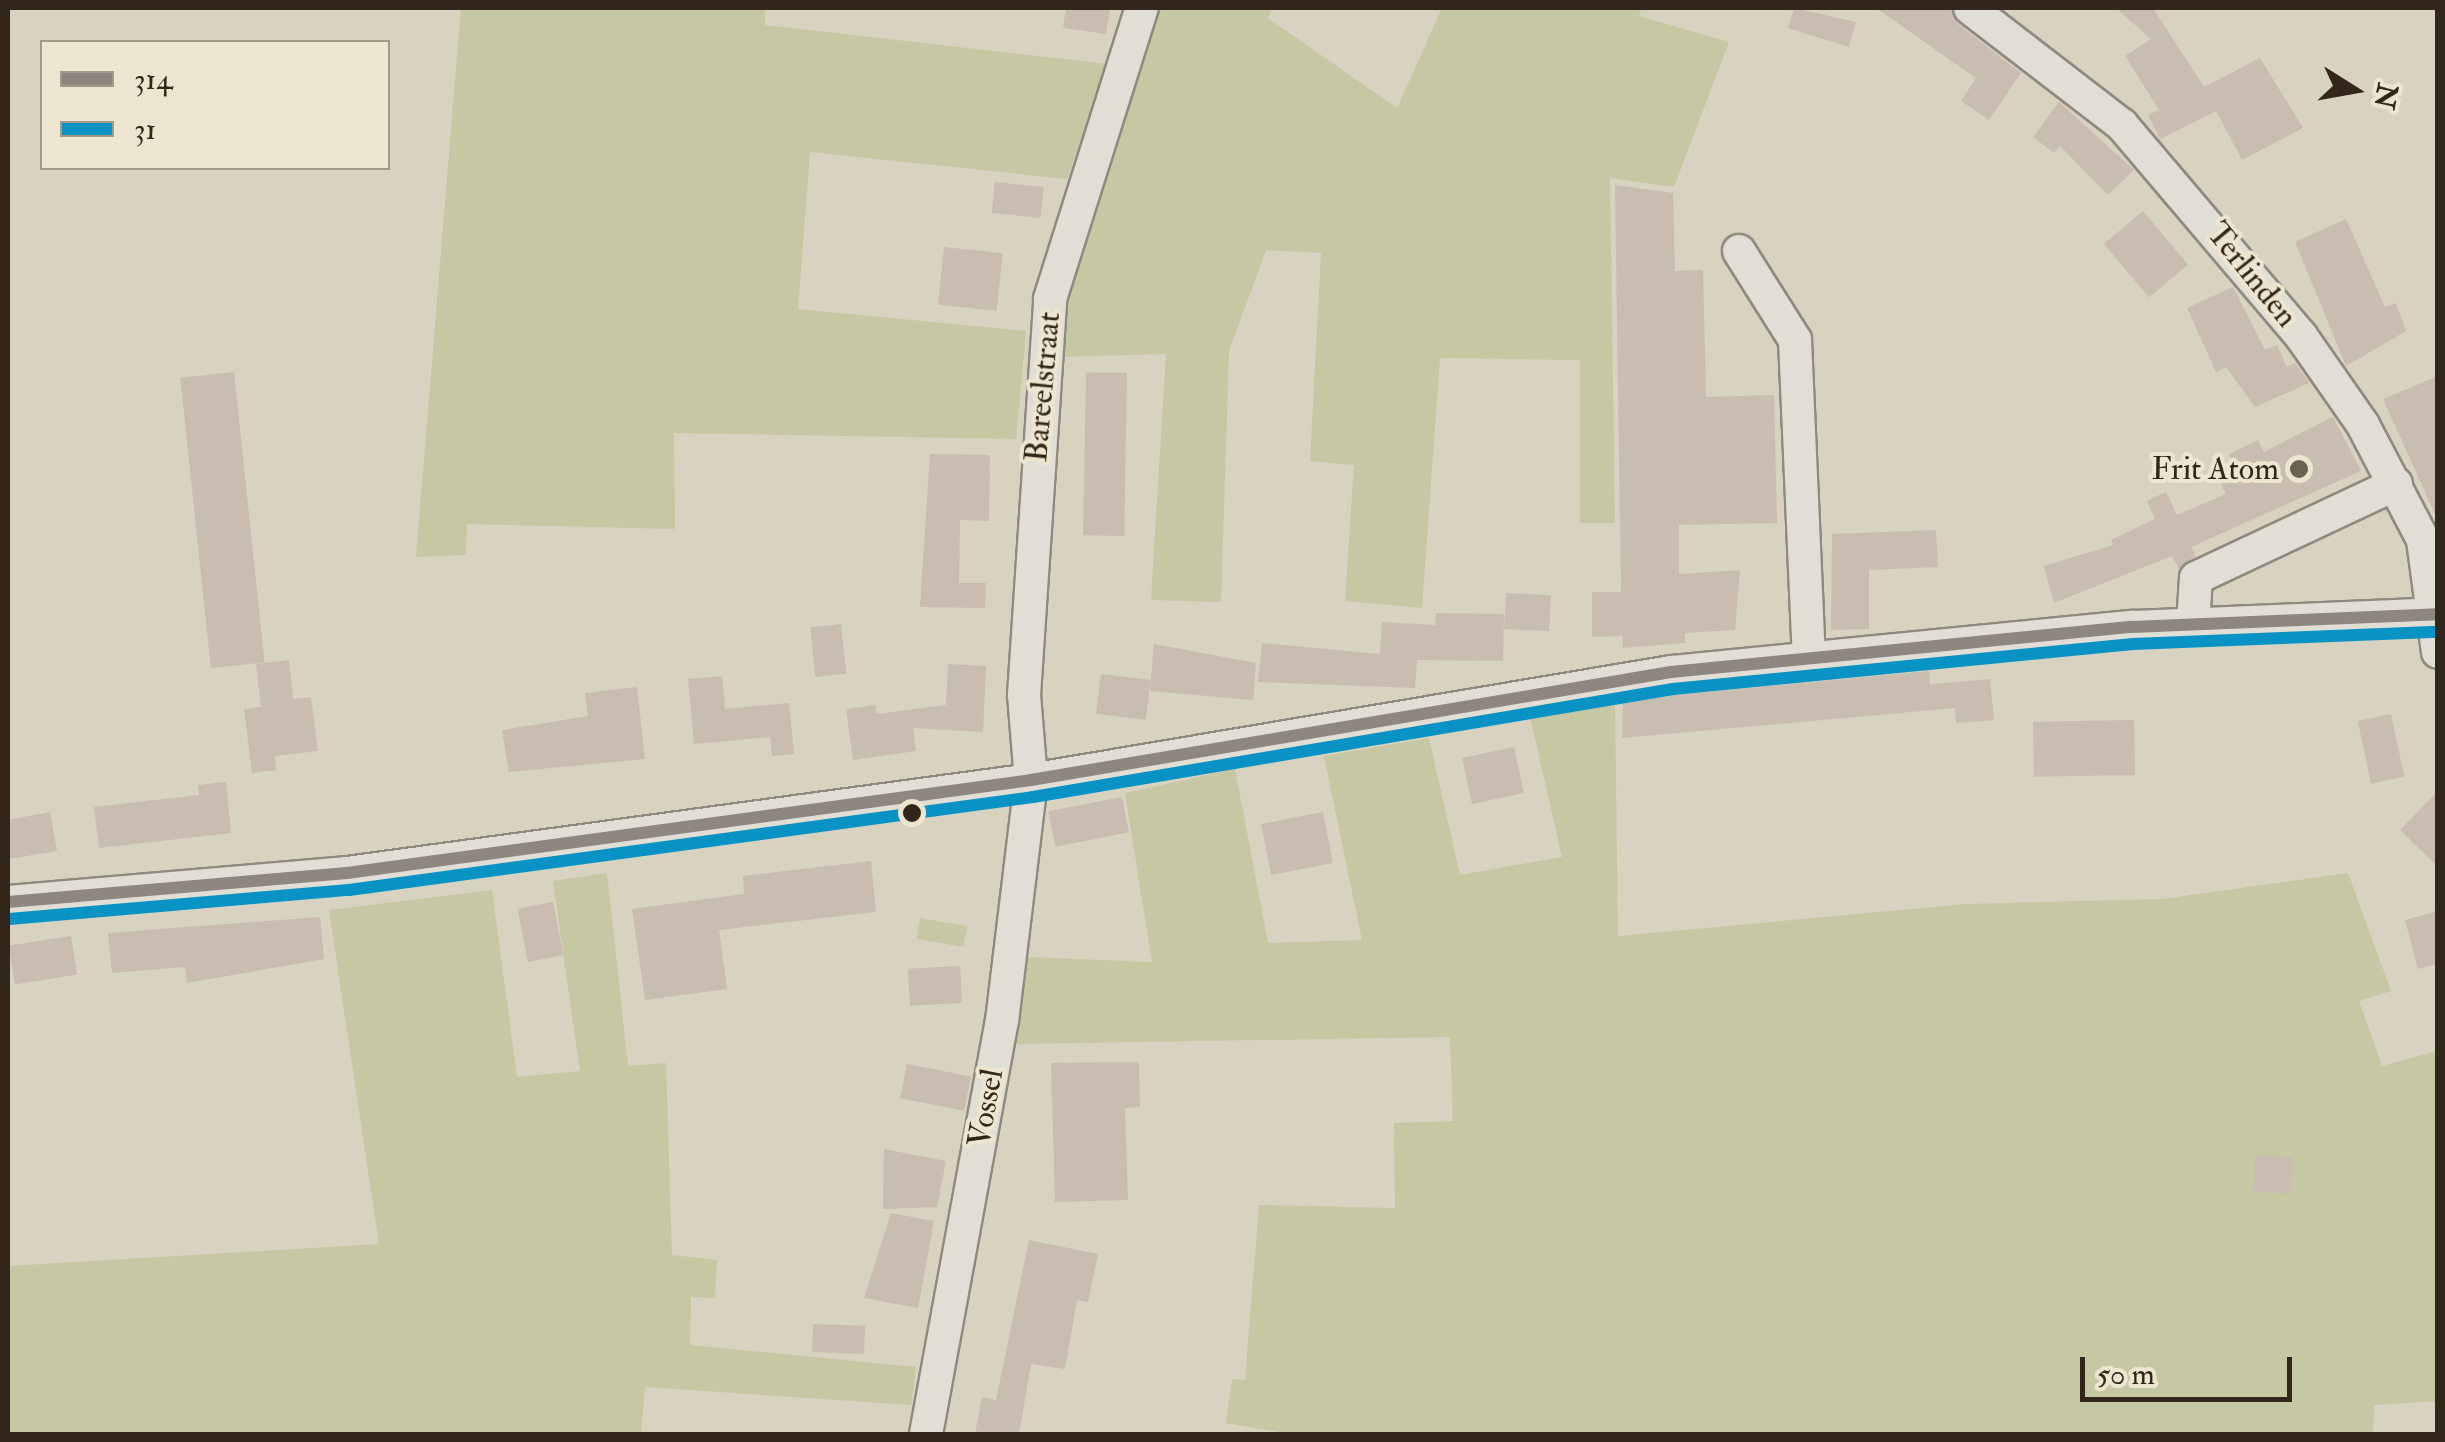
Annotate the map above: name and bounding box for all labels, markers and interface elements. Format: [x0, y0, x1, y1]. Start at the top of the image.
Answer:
legend [40, 40, 390, 170]
north arrow [2305, 40, 2405, 140]
text: 314 [134, 61, 172, 98]
text: N [2365, 80, 2405, 111]
text: 31 [134, 111, 156, 148]
street label: Terlinden [2198, 215, 2306, 335]
street label: Bareelstraat [1017, 310, 1069, 464]
place label: Frit Atom [2152, 450, 2279, 488]
marker: Frit Atom [2288, 458, 2310, 480]
unlabelled marker [902, 803, 922, 823]
street label: Vossel [960, 1066, 1012, 1150]
scale bar [2085, 1337, 2298, 1399]
text: 50 m [2097, 1356, 2155, 1393]

